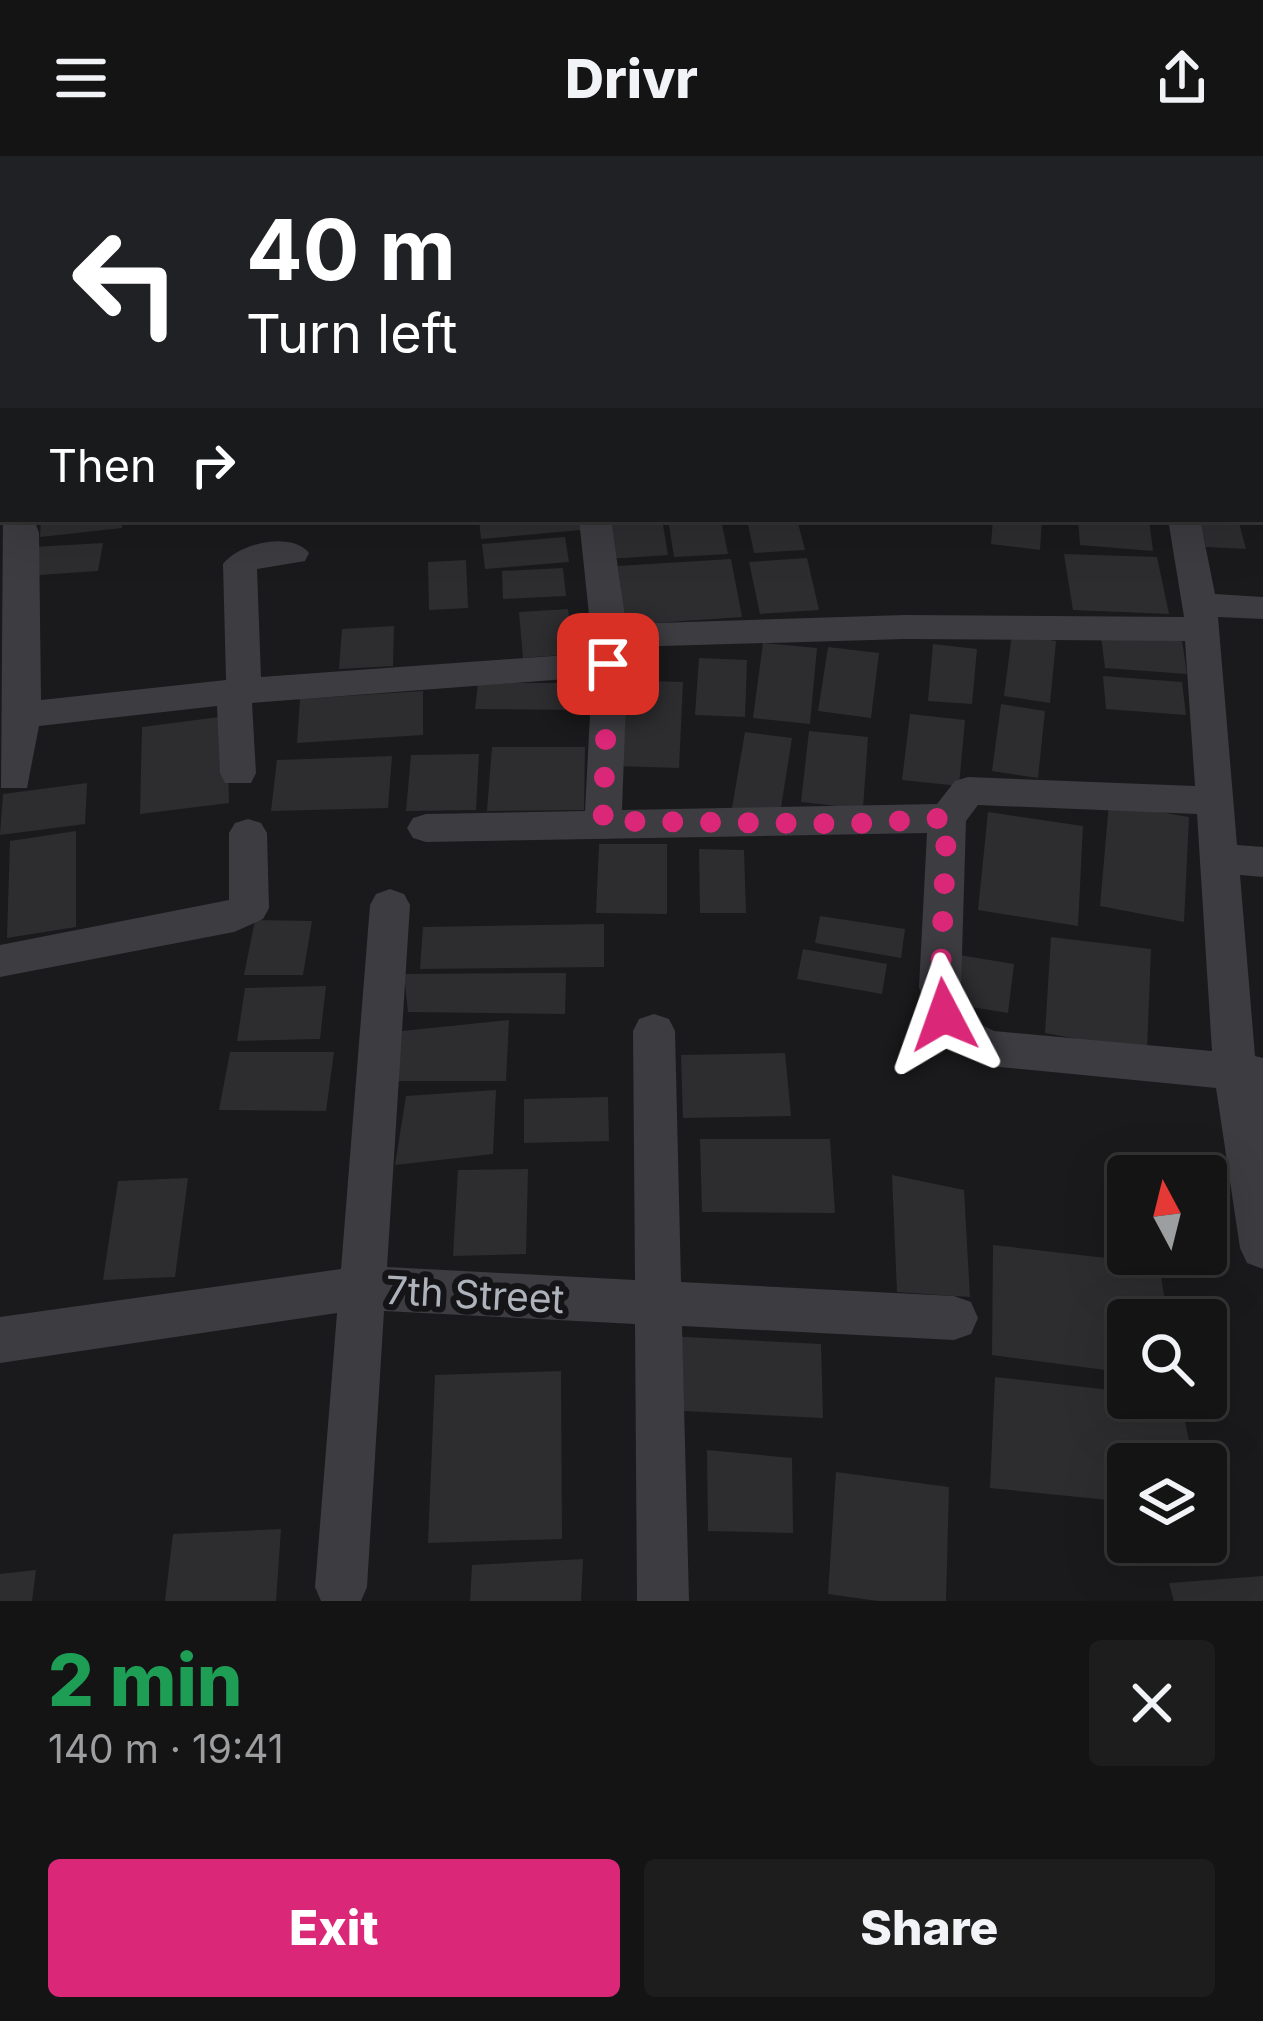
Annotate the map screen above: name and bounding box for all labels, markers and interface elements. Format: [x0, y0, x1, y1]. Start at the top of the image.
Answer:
icon: menu [48, 45, 114, 111]
icon: share [1149, 45, 1215, 111]
text: Drivr [565, 46, 698, 111]
text: 40 m [246, 199, 456, 300]
icon: left [48, 204, 204, 360]
text: Turn left [246, 301, 457, 366]
icon: right [180, 432, 246, 498]
text: Then [48, 438, 156, 493]
pin [557, 613, 659, 715]
icon: arrive [575, 631, 641, 697]
position arrow [881, 952, 1007, 1078]
north arrow [1107, 1155, 1227, 1275]
map controls [1107, 1155, 1227, 1563]
street label: 7th Street [384, 1266, 566, 1322]
button: search [1107, 1299, 1227, 1419]
button: layers [1107, 1443, 1227, 1563]
text: 2 min [48, 1636, 243, 1723]
button: close [1089, 1640, 1215, 1766]
text: 140 m · 19:41 [48, 1725, 284, 1772]
button: Exit [48, 1859, 620, 1997]
button: Share [644, 1859, 1215, 1997]

